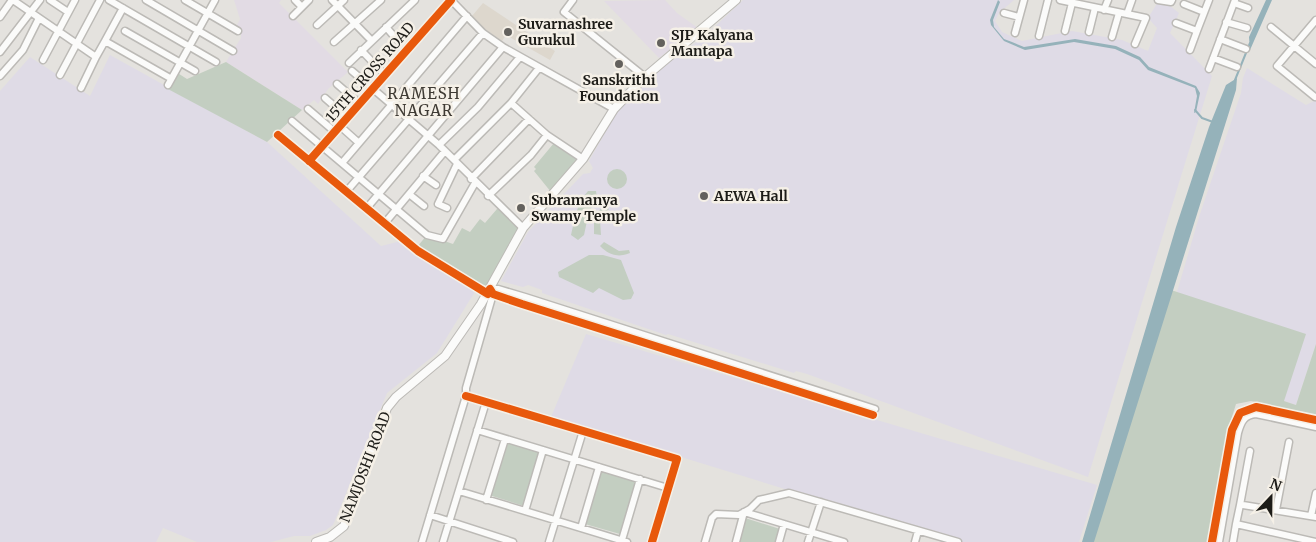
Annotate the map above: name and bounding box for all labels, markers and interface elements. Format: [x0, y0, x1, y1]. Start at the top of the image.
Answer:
place label: Suvarnashree Gurukul [518, 15, 613, 49]
street label: 15TH CROSS ROAD [322, 18, 419, 126]
marker: Suvarnashree Gurukul [502, 26, 514, 38]
place label: SJP Kalyana Mantapa [671, 26, 753, 60]
marker: SJP Kalyana Mantapa [655, 37, 667, 49]
marker: Sanskrithi Foundation [613, 58, 625, 70]
place label: Sanskrithi Foundation [579, 71, 659, 105]
district label: RAMESH NAGAR [387, 84, 461, 120]
place label: AEWA Hall [713, 187, 788, 205]
marker: AEWA Hall [698, 190, 710, 202]
place label: Subramanya Swamy Temple [531, 191, 637, 225]
marker: Subramanya Swamy Temple [515, 202, 527, 214]
street label: NAMJOSHI ROAD [336, 409, 395, 525]
north arrow [1246, 472, 1296, 522]
text: N [1267, 475, 1284, 495]

